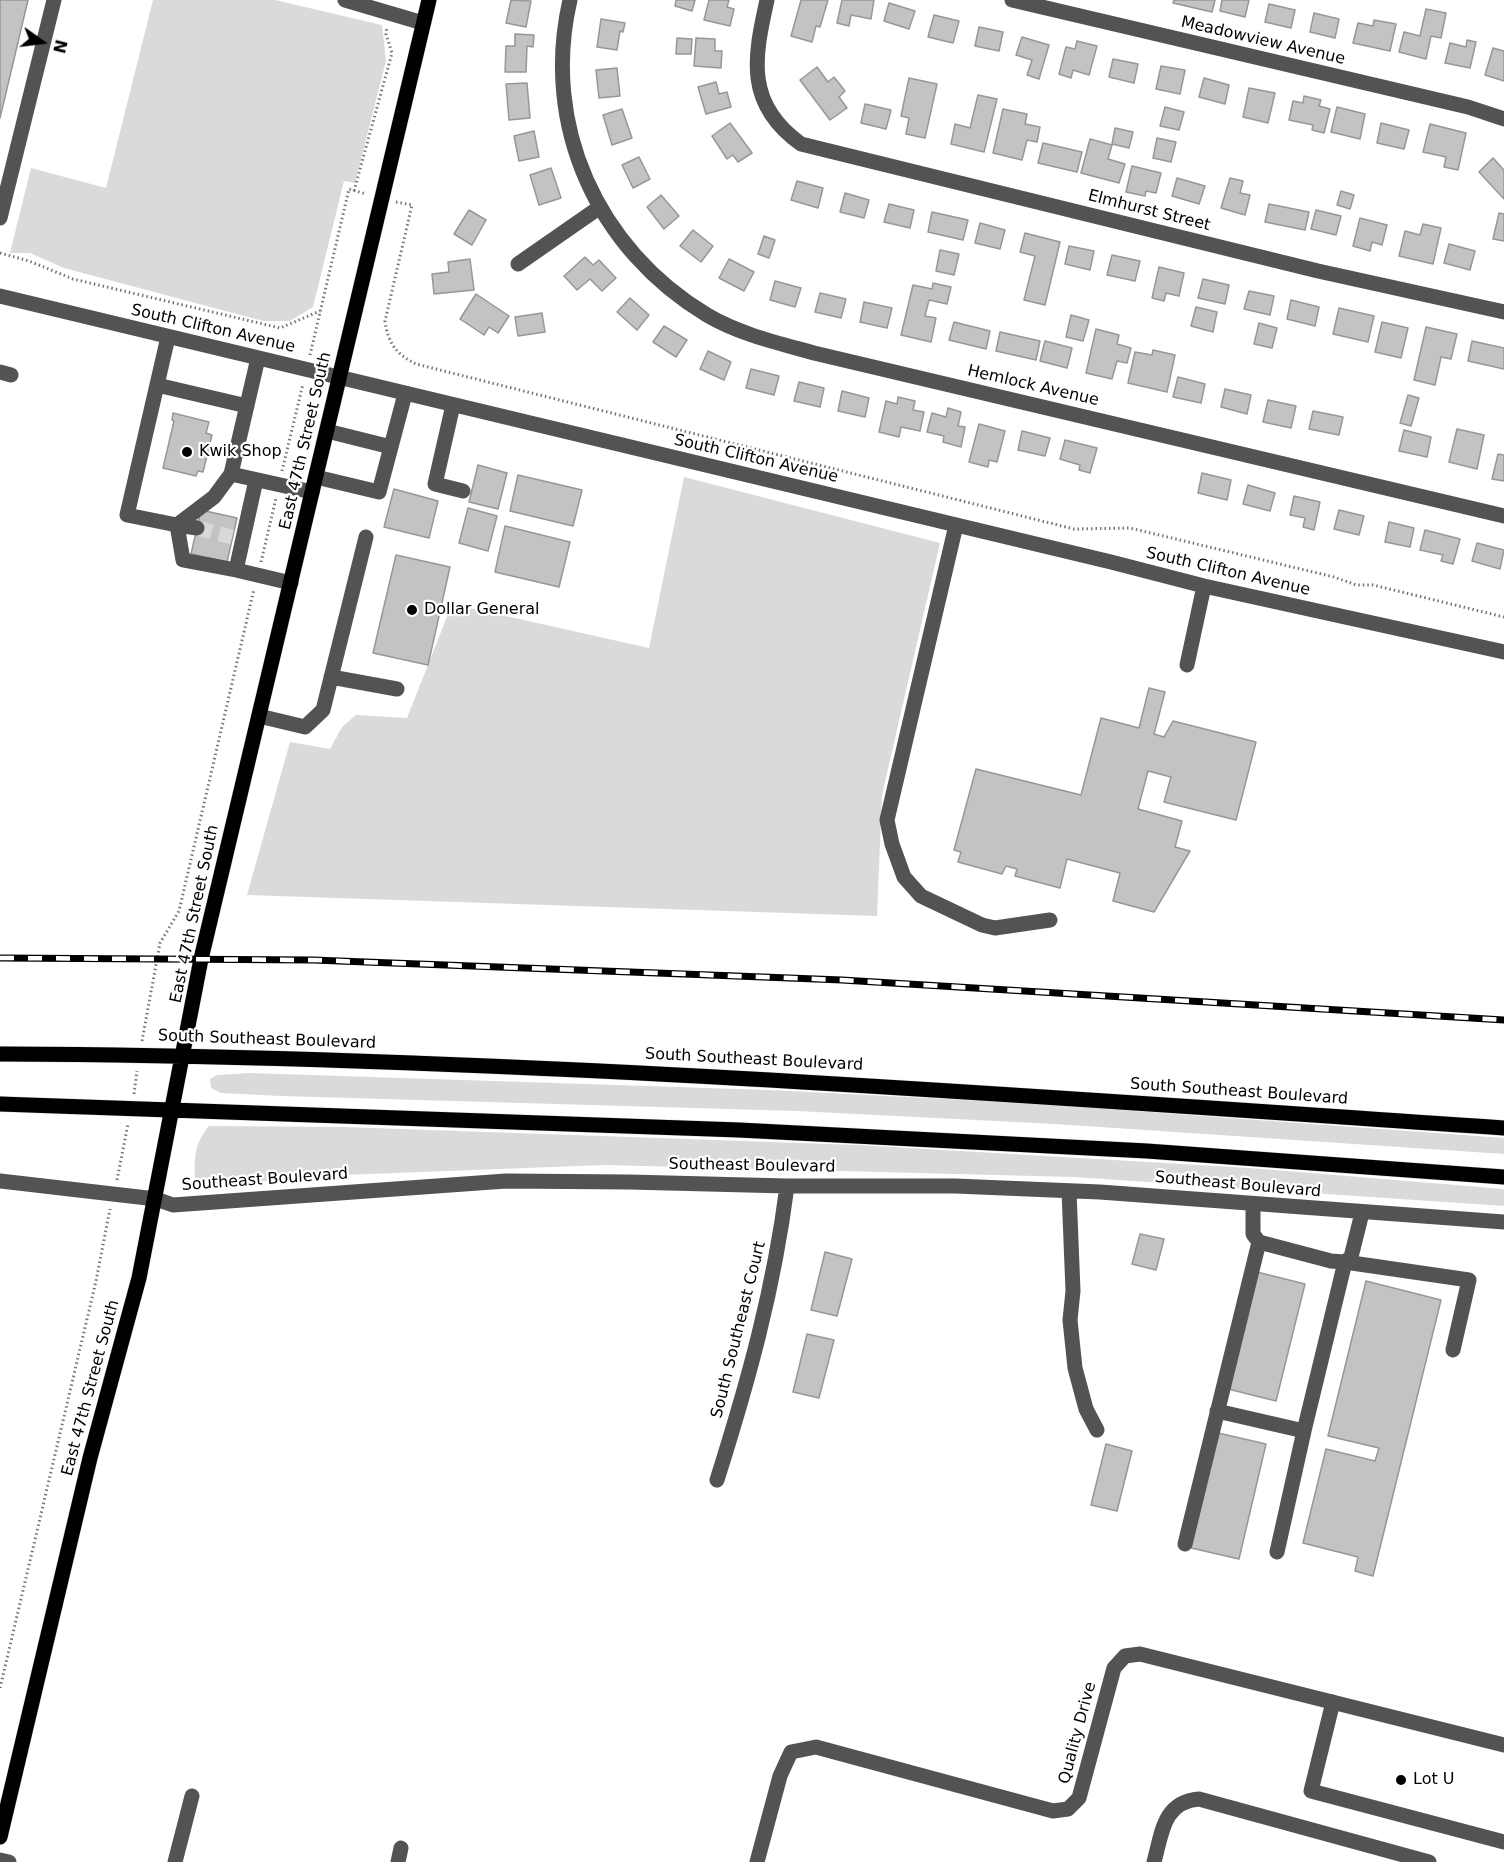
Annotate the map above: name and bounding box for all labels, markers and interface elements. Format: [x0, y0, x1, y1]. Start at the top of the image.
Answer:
north arrow [12, 12, 72, 72]
street label: Meadowview Avenue [1179, 13, 1347, 69]
text: N [49, 38, 71, 55]
street label: Elmhurst Street [1086, 187, 1212, 235]
street label: South Clifton Avenue [129, 301, 297, 357]
street label: East 47th Street South [276, 350, 336, 532]
street label: Hemlock Avenue [965, 362, 1101, 410]
street label: South Clifton Avenue [672, 431, 840, 487]
place label: Kwik Shop [199, 442, 282, 462]
marker: Kwik Shop [180, 445, 194, 459]
street label: South Clifton Avenue [1144, 544, 1312, 600]
place label: Dollar General [424, 600, 540, 620]
marker: Dollar General [405, 603, 419, 617]
street label: East 47th Street South [167, 823, 223, 1005]
street label: South Southeast Boulevard [158, 1027, 376, 1053]
street label: South Southeast Boulevard [644, 1045, 864, 1075]
street label: South Southeast Boulevard [1129, 1075, 1349, 1109]
street label: Southeast Boulevard [668, 1155, 836, 1177]
street label: Southeast Boulevard [181, 1165, 349, 1195]
street label: Southeast Boulevard [1154, 1168, 1322, 1202]
street label: South Southeast Court [708, 1240, 770, 1420]
street label: East 47th Street South [58, 1298, 124, 1478]
street label: Quality Drive [1055, 1680, 1101, 1786]
place label: Lot U [1413, 1770, 1454, 1790]
marker: Lot U [1394, 1773, 1408, 1787]

